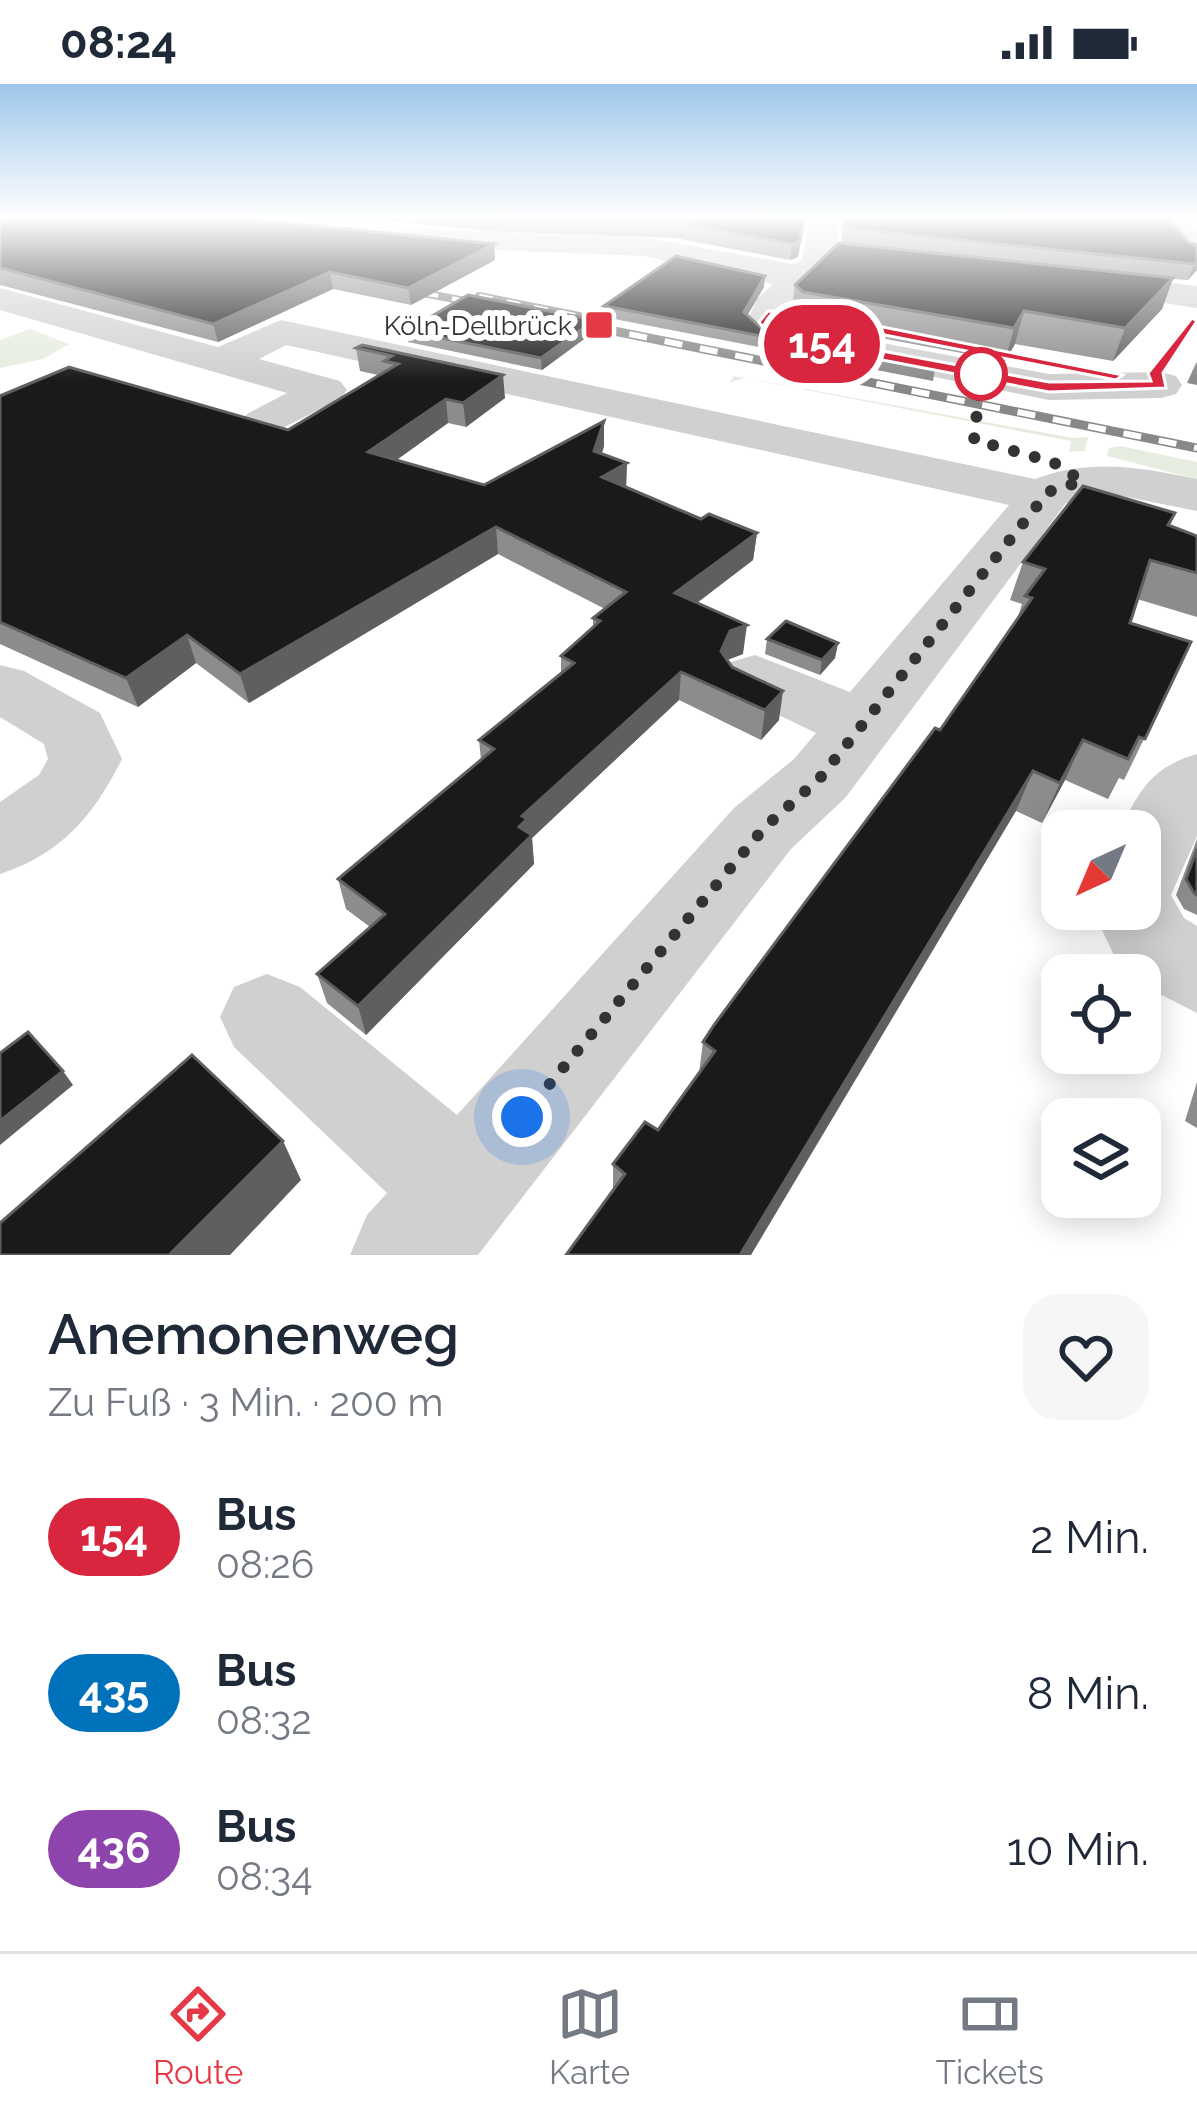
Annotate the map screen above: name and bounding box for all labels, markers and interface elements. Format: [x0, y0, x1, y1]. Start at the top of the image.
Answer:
text: 08:24 [60, 16, 177, 69]
line badge: 154 [753, 305, 891, 383]
marker: Köln-Dellbrück [583, 309, 615, 341]
place label: Köln-Dellbrück [384, 310, 573, 341]
text: 154 [788, 319, 856, 368]
unlabelled marker [956, 349, 1006, 399]
north arrow [1041, 810, 1161, 930]
map controls [1041, 810, 1161, 1218]
button: locate [1041, 954, 1161, 1074]
your location [492, 1087, 552, 1147]
button: layers [1041, 1098, 1161, 1218]
button: heart [1023, 1294, 1149, 1420]
text: Anemonenweg [48, 1300, 459, 1367]
text: Zu Fuß · 3 Min. · 200 m [48, 1379, 443, 1425]
text: Bus [216, 1488, 297, 1541]
text: 2 Min. [1030, 1511, 1149, 1564]
text: 154 [80, 1512, 148, 1561]
text: 08:26 [216, 1541, 314, 1587]
text: Bus [216, 1644, 297, 1697]
text: 8 Min. [1027, 1667, 1149, 1720]
text: 435 [79, 1668, 149, 1717]
text: 08:32 [216, 1697, 311, 1743]
text: Bus [216, 1800, 297, 1853]
text: 10 Min. [1007, 1823, 1149, 1876]
text: 436 [78, 1824, 150, 1873]
text: 08:34 [216, 1853, 312, 1899]
tab: Route [153, 1981, 243, 2092]
tab: Karte [549, 1981, 630, 2092]
tab: Tickets [936, 1981, 1044, 2092]

